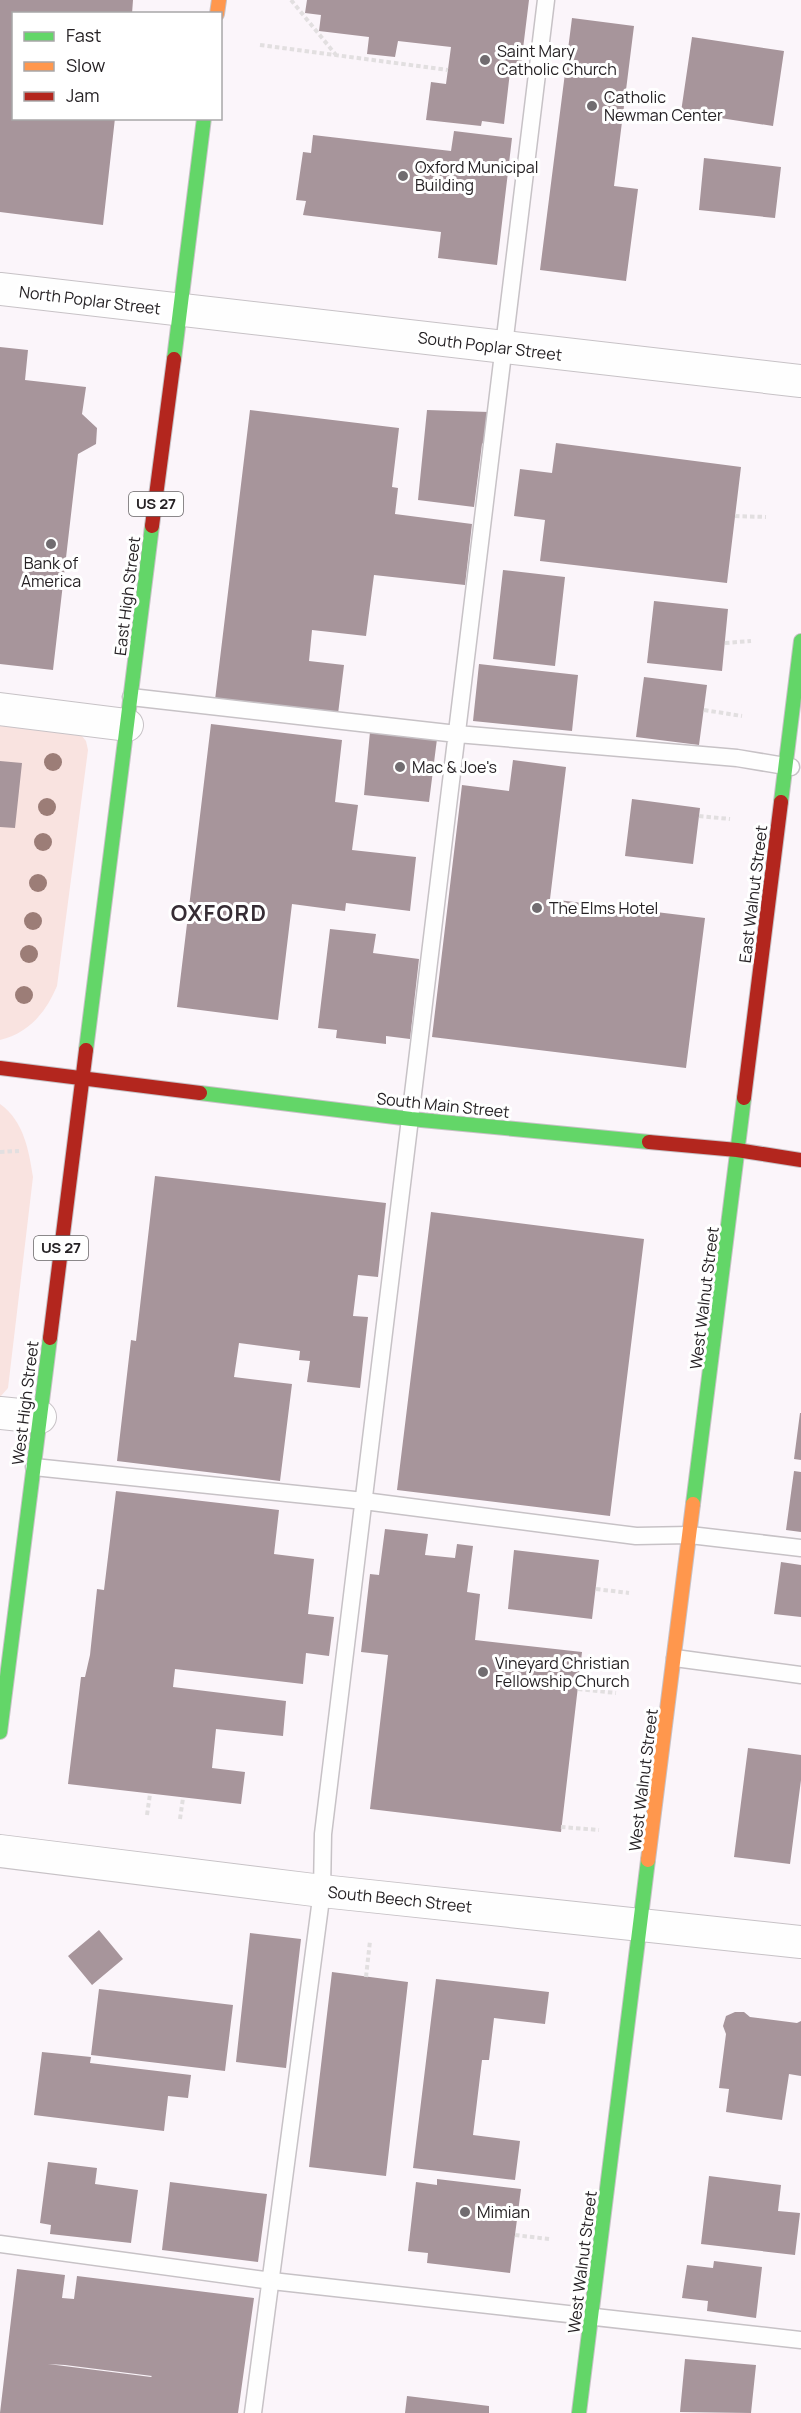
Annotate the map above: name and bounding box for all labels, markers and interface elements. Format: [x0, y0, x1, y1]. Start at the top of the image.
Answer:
legend [12, 12, 222, 120]
text: Fast [66, 23, 101, 47]
place label: Saint Mary Catholic Church [497, 40, 617, 80]
text: Slow [66, 53, 106, 77]
marker: Saint Mary Catholic Church [478, 53, 492, 67]
text: Jam [66, 83, 100, 107]
place label: Catholic Newman Center [604, 86, 723, 126]
marker: Catholic Newman Center [585, 99, 599, 113]
place label: Oxford Municipal Building [415, 156, 538, 196]
marker: Oxford Municipal Building [396, 169, 410, 183]
street label: North Poplar Street [18, 280, 162, 320]
street label: South Poplar Street [417, 326, 563, 366]
road number: US 27 [129, 492, 183, 516]
street label: East High Street [109, 535, 145, 657]
marker: Bank of America [44, 537, 58, 551]
place label: Bank of America [21, 552, 81, 592]
place label: Mac & Joe's [412, 756, 497, 778]
marker: Mac & Joe's [393, 760, 407, 774]
street label: East Walnut Street [734, 824, 772, 964]
place label: The Elms Hotel [549, 897, 658, 919]
district label: OXFORD [171, 898, 267, 928]
marker: The Elms Hotel [530, 901, 544, 915]
street label: South Main Street [375, 1087, 511, 1123]
street label: West Walnut Street [684, 1225, 724, 1371]
road number: US 27 [34, 1236, 88, 1260]
street label: West High Street [6, 1340, 44, 1466]
place label: Vineyard Christian Fellowship Church [495, 1652, 629, 1692]
marker: Vineyard Christian Fellowship Church [476, 1665, 490, 1679]
street label: West Walnut Street [623, 1707, 663, 1853]
street label: South Beech Street [327, 1880, 473, 1918]
street label: West Walnut Street [562, 2189, 602, 2335]
place label: Mimian [477, 2201, 530, 2223]
marker: Mimian [458, 2205, 472, 2219]

